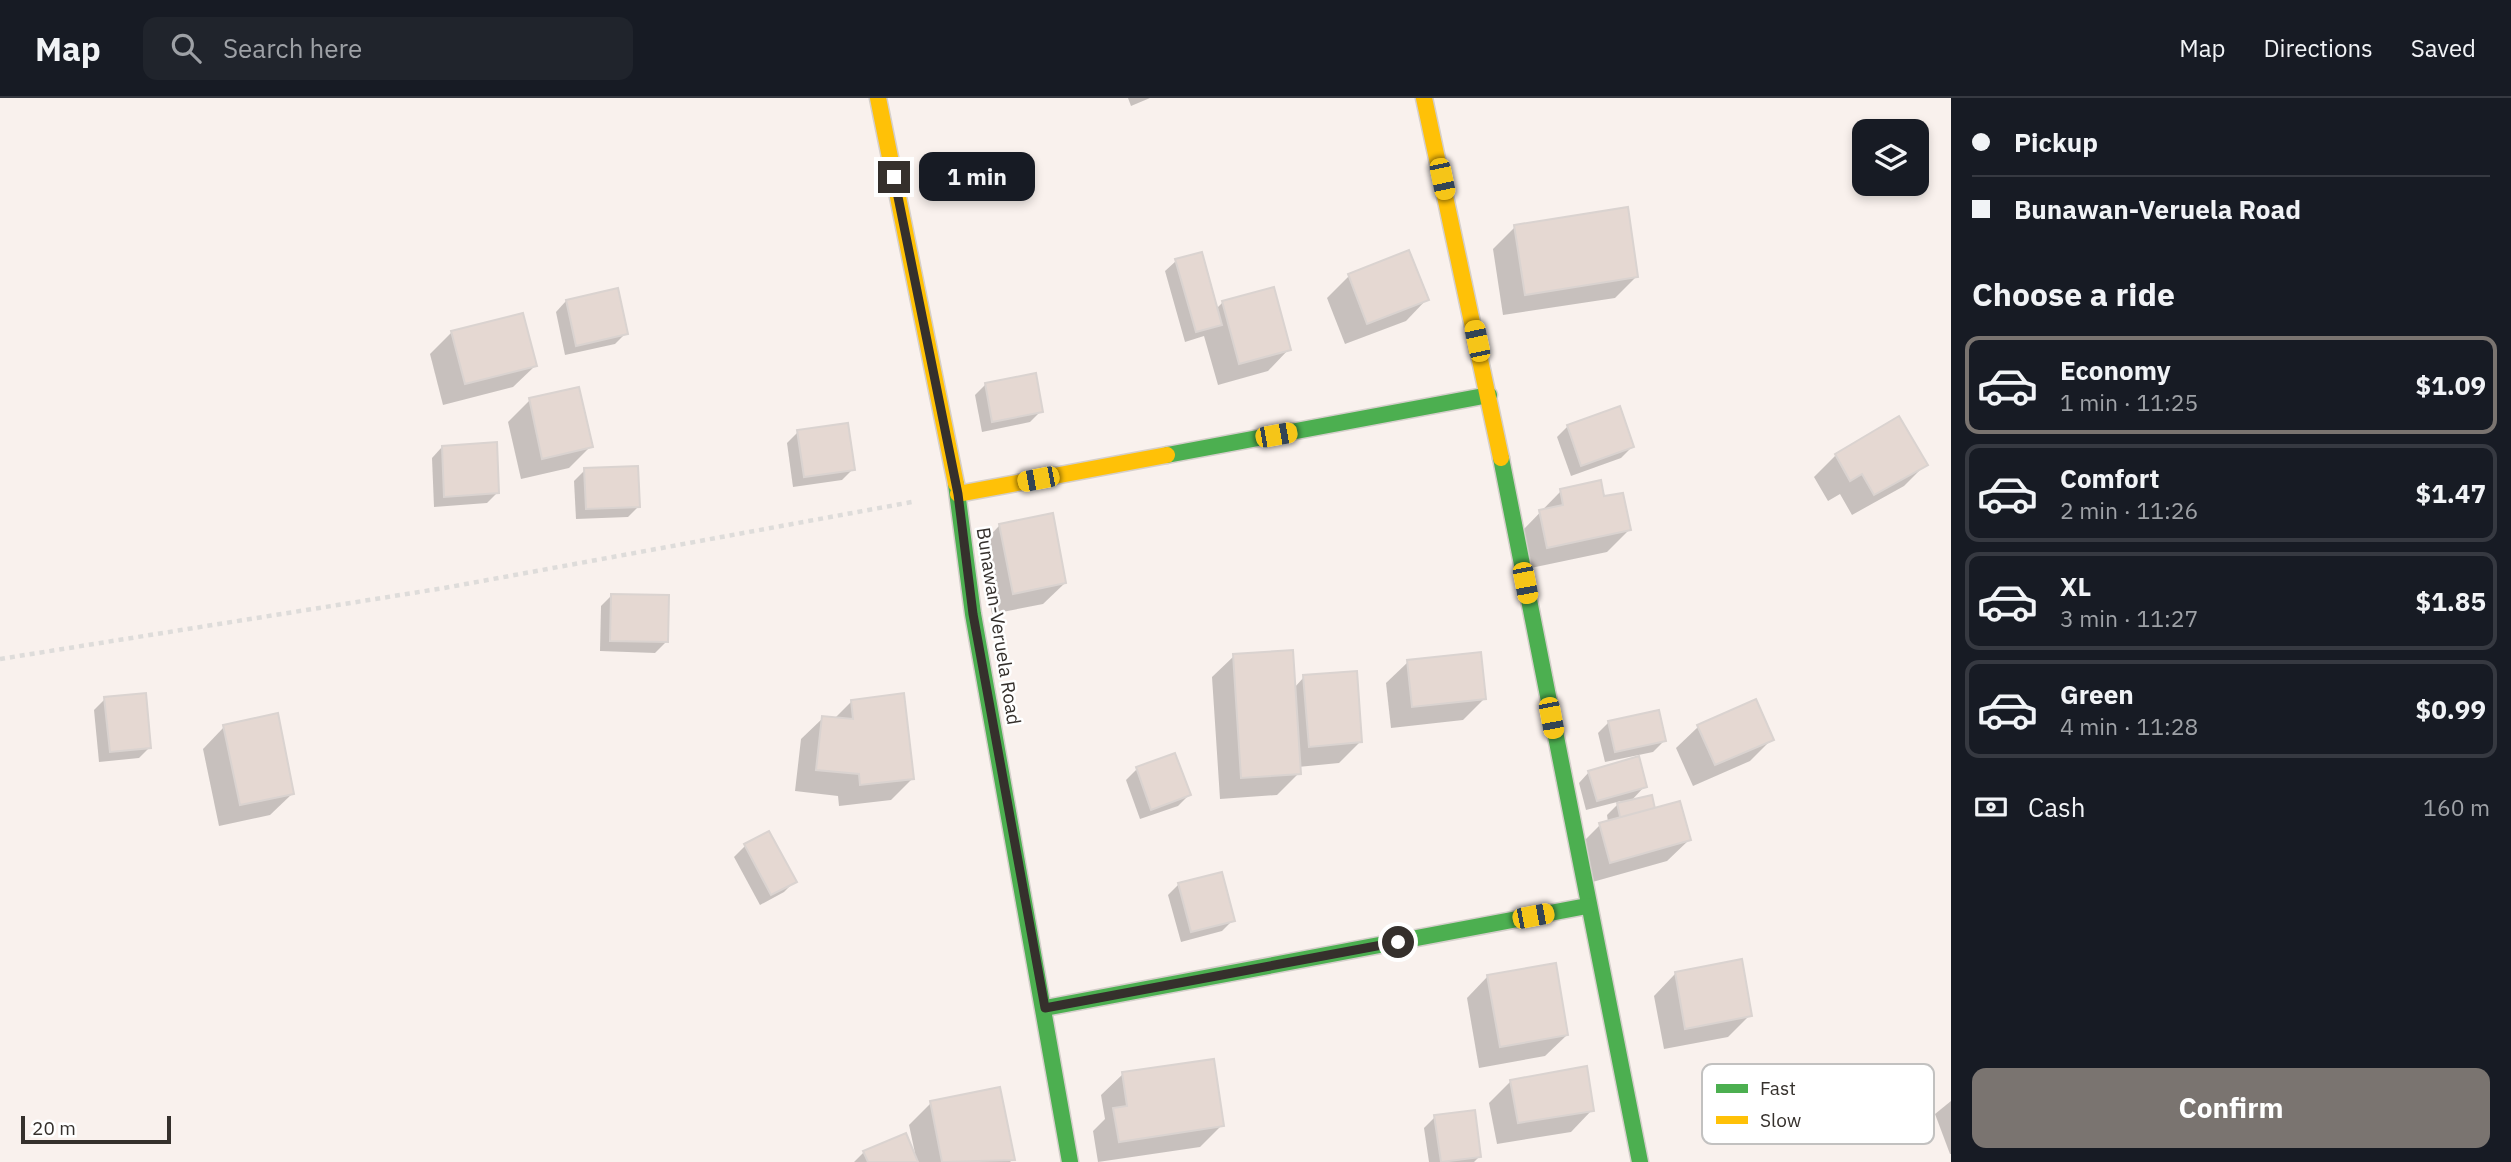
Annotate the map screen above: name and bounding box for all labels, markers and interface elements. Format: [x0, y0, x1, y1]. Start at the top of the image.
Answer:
search box [143, 17, 633, 80]
text: Map [35, 27, 101, 70]
icon: search [167, 29, 205, 67]
text: Search here [223, 31, 362, 65]
text: Map [2179, 32, 2225, 64]
text: Directions [2263, 32, 2373, 64]
text: Saved [2411, 32, 2476, 64]
map controls [1852, 119, 1929, 196]
button: layers [1852, 119, 1929, 196]
text: Pickup [2014, 125, 2098, 159]
callout: 1 min [918, 153, 1034, 202]
car [1428, 156, 1457, 202]
route end [878, 161, 910, 193]
text: 1 min [947, 161, 1007, 191]
text: Bunawan-Veruela Road [2014, 192, 2301, 226]
text: Choose a ride [1972, 273, 2175, 315]
car [1463, 318, 1492, 364]
text: Economy [2060, 353, 2171, 387]
icon: car [1976, 354, 2039, 417]
text: $1.09 [2416, 368, 2486, 402]
text: 1 min · 11:25 [2060, 387, 2198, 417]
car [1254, 421, 1299, 449]
text: Comfort [2060, 461, 2159, 495]
icon: car [1976, 462, 2039, 525]
car [1016, 465, 1061, 493]
text: $1.47 [2416, 476, 2486, 510]
text: 2 min · 11:26 [2060, 495, 2198, 525]
street label: Bunawan-Veruela Road [972, 526, 1026, 726]
car [1511, 560, 1540, 606]
text: XL [2060, 569, 2091, 603]
icon: car [1976, 570, 2039, 633]
text: $1.85 [2416, 584, 2486, 618]
text: 3 min · 11:27 [2060, 603, 2198, 633]
text: Green [2060, 677, 2134, 711]
icon: car [1976, 678, 2039, 741]
text: $0.99 [2416, 692, 2486, 726]
car [1537, 695, 1566, 741]
text: 4 min · 11:28 [2060, 711, 2198, 741]
icon: cash [1972, 788, 2010, 826]
text: Cash [2028, 790, 2085, 824]
text: 160 m [2423, 792, 2490, 822]
car [1511, 902, 1556, 930]
route start [1382, 926, 1414, 958]
legend [1702, 1064, 1934, 1144]
button: Confirm [1972, 1068, 2490, 1148]
text: Fast [1760, 1076, 1796, 1100]
text: Slow [1760, 1108, 1801, 1132]
scale bar [21, 1113, 172, 1145]
text: 20 m [32, 1116, 76, 1140]

